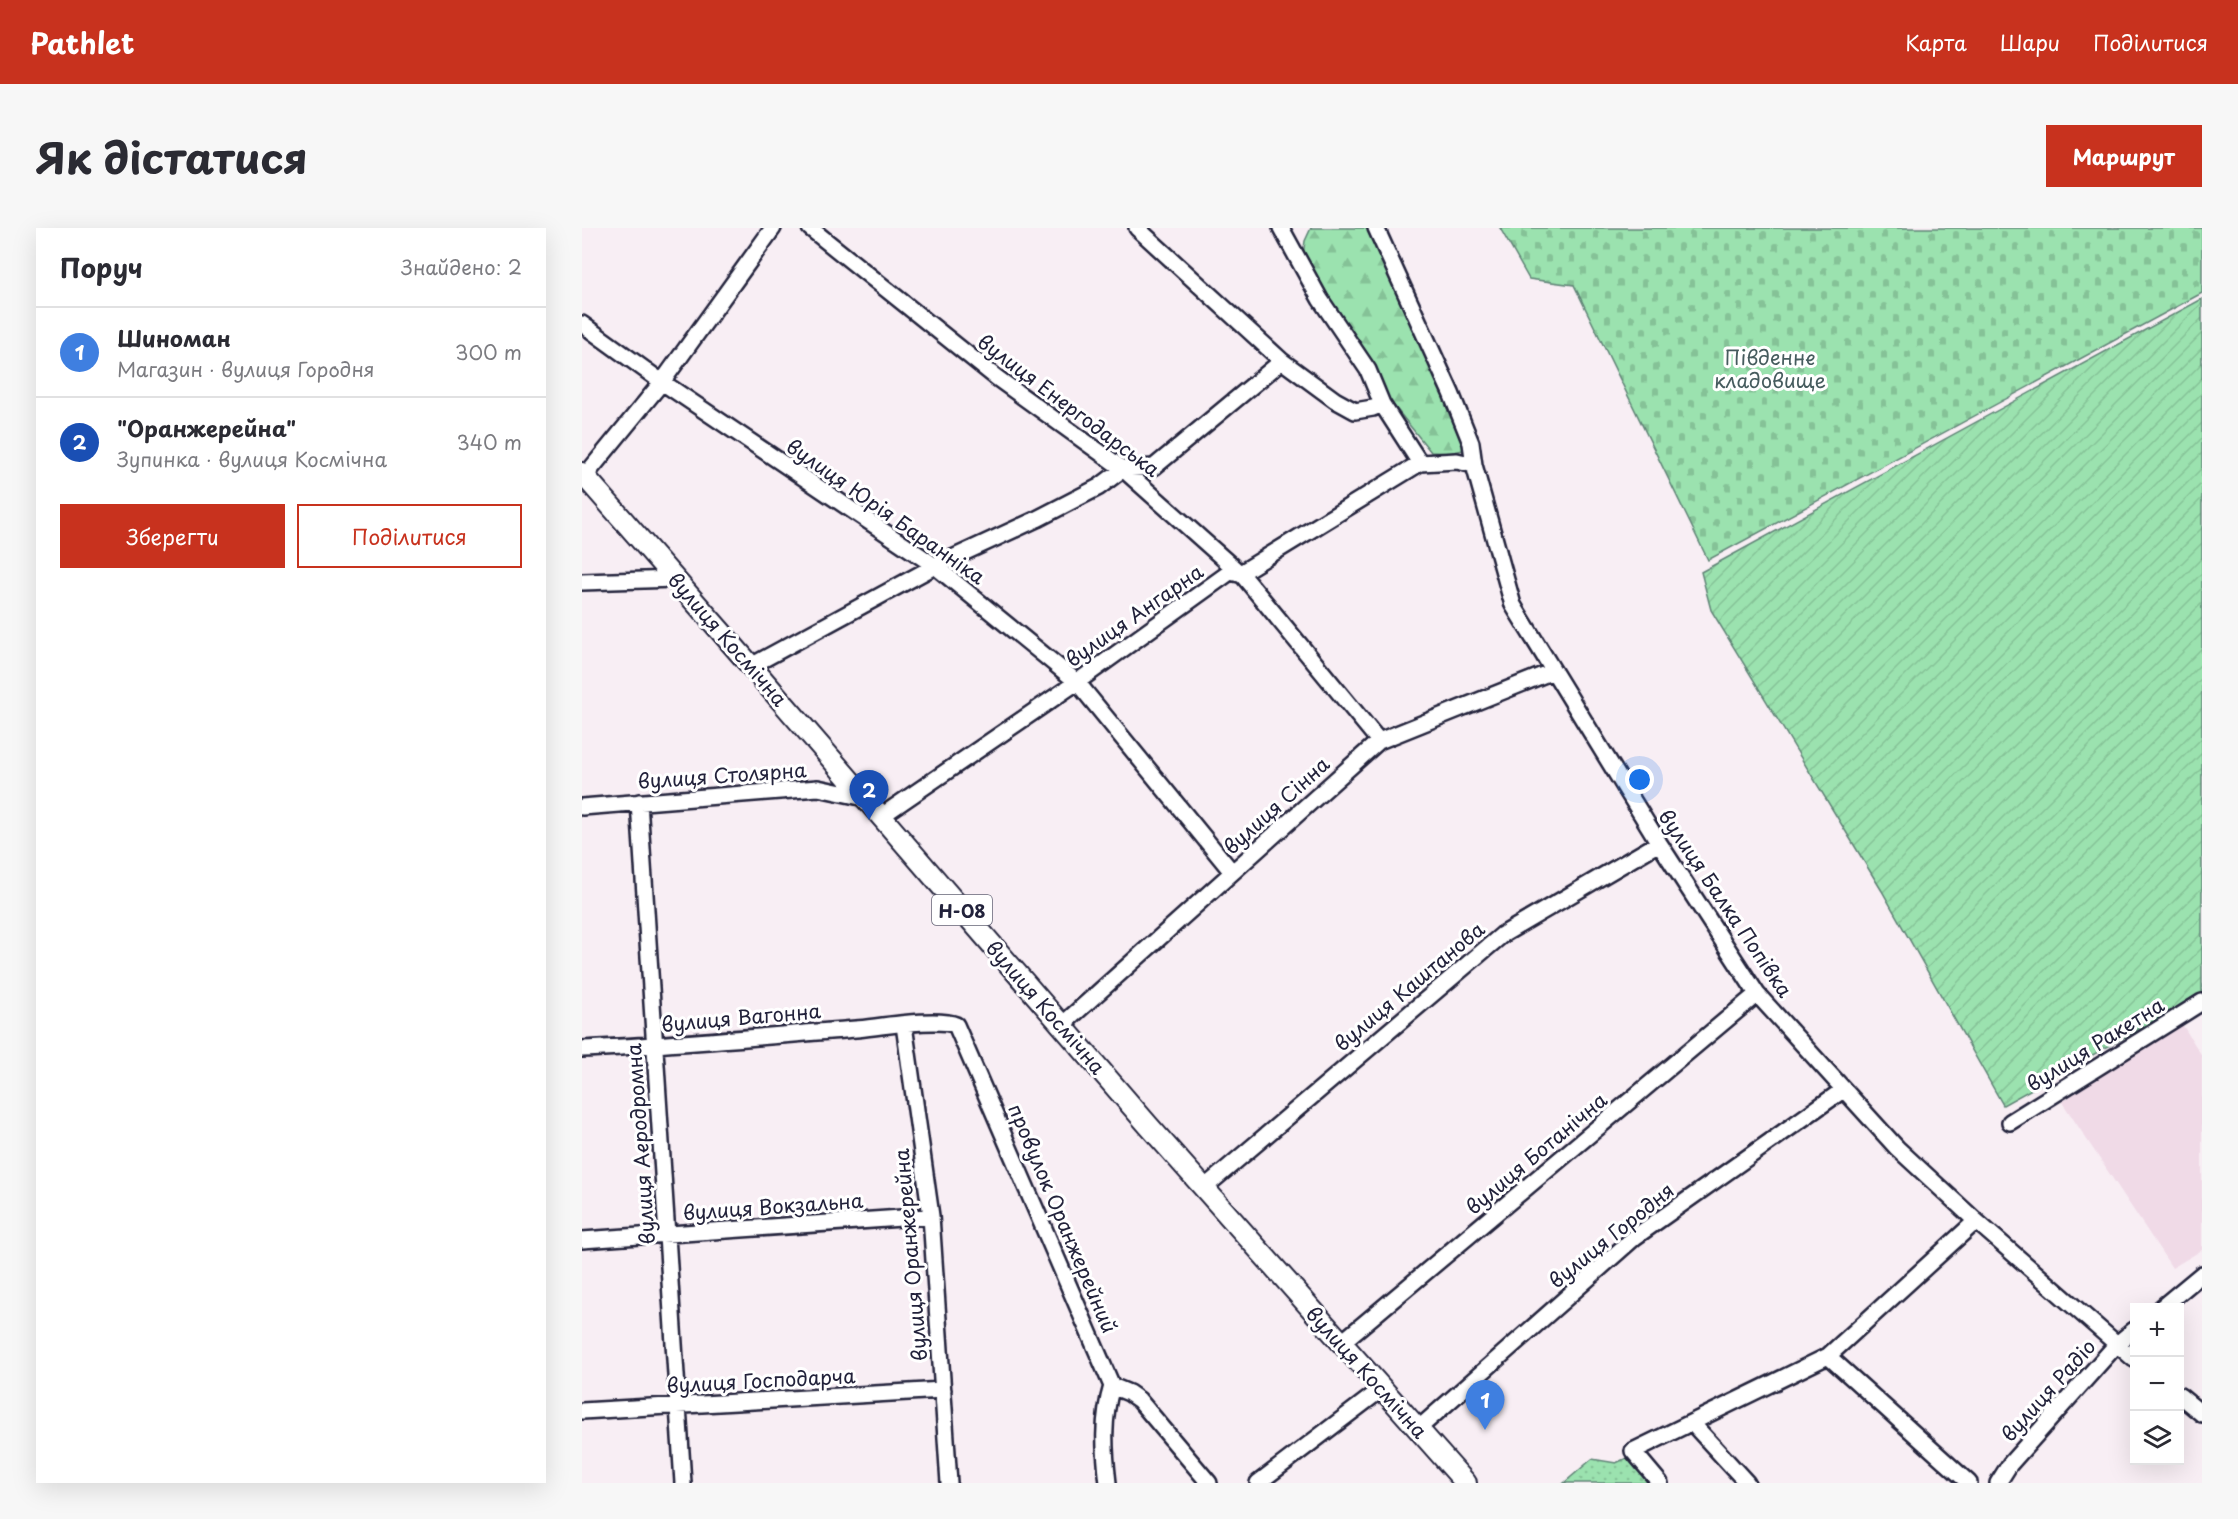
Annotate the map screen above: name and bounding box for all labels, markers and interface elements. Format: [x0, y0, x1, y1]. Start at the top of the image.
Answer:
text: Pathlet [30, 21, 134, 64]
text: Карта [1905, 26, 1967, 58]
text: Шари [2000, 26, 2060, 58]
text: Поділитися [2093, 26, 2208, 58]
text: Як дістатися [36, 125, 308, 188]
button: Маршрут [2046, 125, 2202, 187]
text: Поруч [60, 248, 143, 287]
text: Знайдено: 2 [401, 252, 522, 282]
text: Шиноман [117, 321, 231, 354]
street label: вулиця Енергодарська [972, 326, 1167, 484]
text: 1 [75, 337, 84, 367]
text: 300 m [455, 337, 522, 367]
park label: Південне кладовище [1714, 342, 1826, 395]
text: Магазин · вулиця Городня [117, 354, 375, 384]
text: "Оранжерейна" [117, 411, 296, 444]
text: 2 [72, 427, 87, 457]
text: 340 m [457, 427, 522, 457]
street label: вулиця Юрія Баранніка [780, 431, 992, 592]
text: Зупинка · вулиця Космічна [117, 444, 387, 474]
button: Зберегти [60, 504, 285, 568]
button: Поділитися [297, 504, 522, 568]
street label: вулиця Ангарна [1059, 556, 1209, 674]
street label: вулиця Космічна [661, 565, 795, 713]
street label: вулиця Сінна [1216, 749, 1336, 861]
street label: вулиця Столярна [637, 754, 808, 796]
your location [1625, 765, 1654, 794]
pin: 2 [850, 770, 888, 820]
street label: вулиця Балка Попівка [1652, 803, 1801, 1003]
road number: Н-08 [932, 895, 992, 925]
street label: вулиця Каштанова [1327, 914, 1491, 1058]
street label: вулиця Космічна [979, 933, 1113, 1081]
street label: вулиця Ракетна [2020, 989, 2170, 1098]
street label: вулиця Вагонна [660, 995, 822, 1039]
street label: вулиця Аеродромна [618, 1042, 662, 1245]
street label: вулиця Ботанічна [1459, 1085, 1614, 1221]
street label: провулок Оранжерейний [1001, 1099, 1125, 1337]
street label: вулиця Оранжерейна [886, 1147, 934, 1363]
street label: вулиця Городня [1542, 1175, 1680, 1295]
street label: вулиця Вокзальна [682, 1185, 865, 1227]
street label: вулиця Космічна [1299, 1299, 1435, 1445]
map controls [2130, 1303, 2184, 1465]
button: + [2130, 1303, 2184, 1357]
street label: вулиця Радіо [1994, 1332, 2102, 1448]
button: − [2130, 1357, 2184, 1411]
street label: вулиця Господарча [666, 1360, 857, 1400]
pin: 1 [1466, 1380, 1504, 1430]
button: layers [2130, 1411, 2184, 1465]

